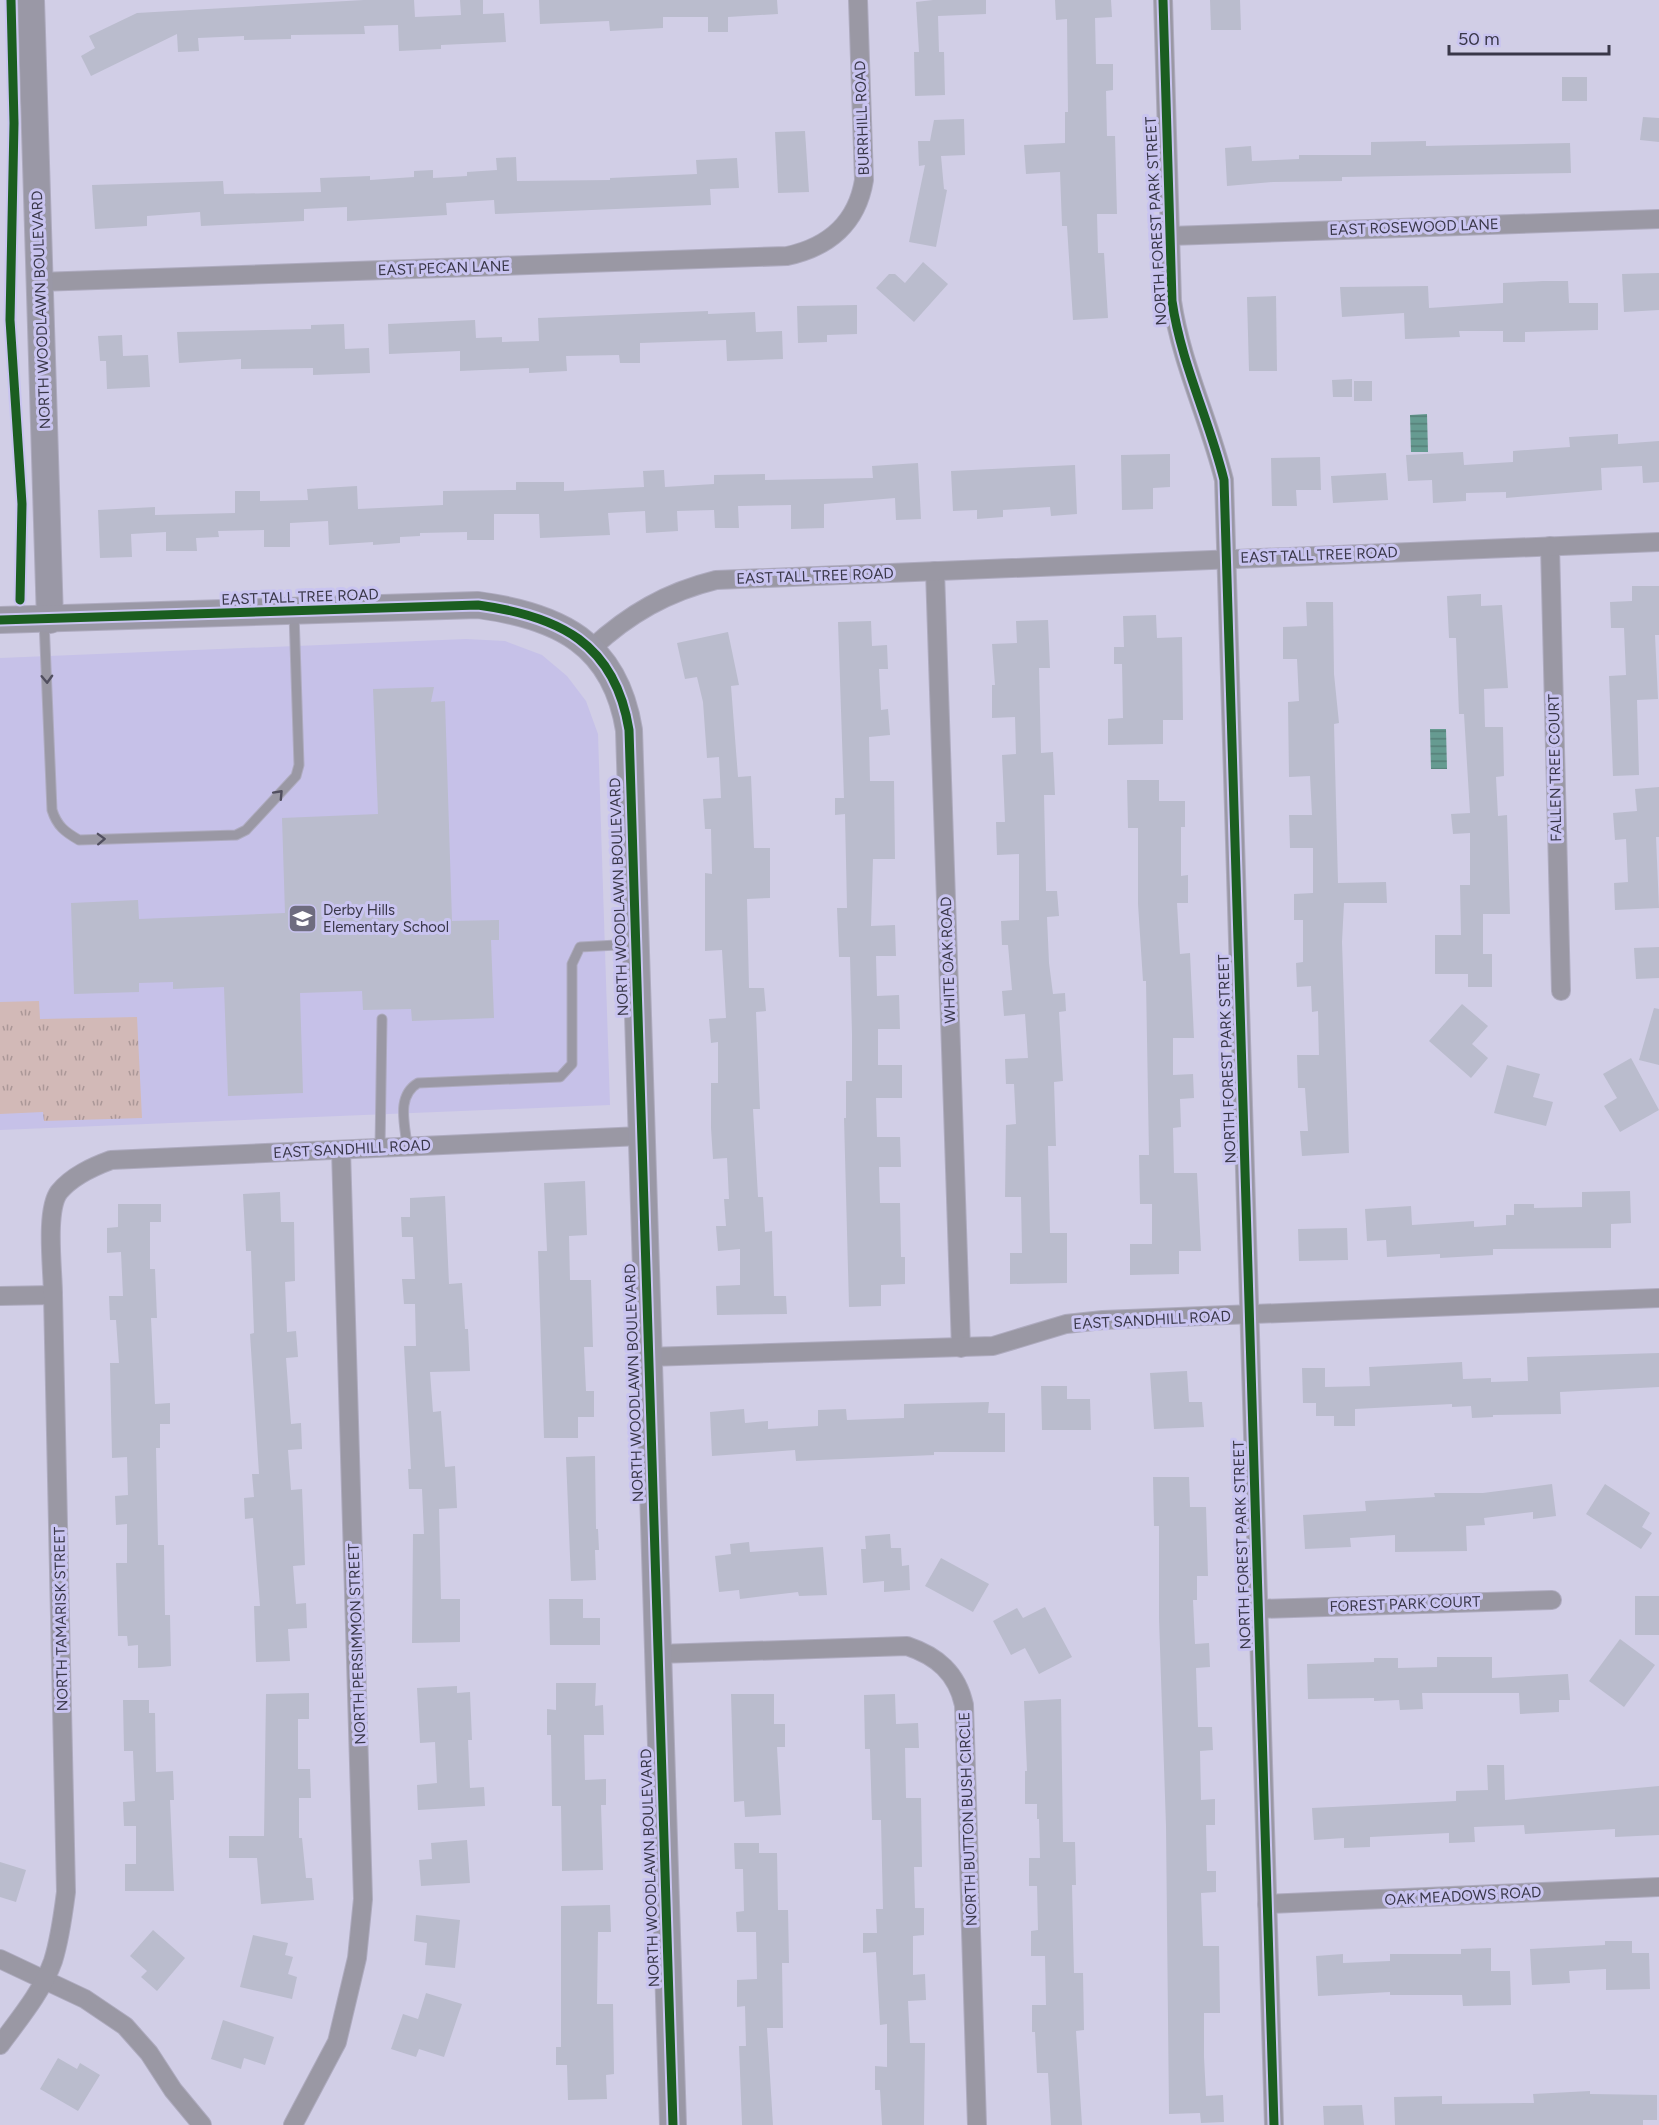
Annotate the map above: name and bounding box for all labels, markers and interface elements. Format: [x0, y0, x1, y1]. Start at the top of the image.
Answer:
scale bar [1449, 18, 1610, 56]
text: 50 m [1458, 28, 1500, 50]
street label: BURRHILL ROAD [851, 60, 873, 176]
street label: NORTH FOREST PARK STREET [1142, 115, 1170, 326]
street label: NORTH WOODLAWN BOULEVARD [28, 190, 54, 430]
street label: EAST ROSEWOOD LANE [1329, 215, 1499, 239]
street label: EAST PECAN LANE [377, 257, 511, 279]
street label: EAST TALL TREE ROAD [1240, 543, 1398, 567]
street label: EAST TALL TREE ROAD [736, 564, 894, 588]
street label: EAST TALL TREE ROAD [221, 585, 379, 609]
one-way arrow [40, 674, 53, 683]
street label: FALLEN TREE COURT [1545, 693, 1565, 842]
street label: NORTH WOODLAWN BOULEVARD [606, 777, 632, 1017]
one-way arrow [272, 791, 283, 801]
one-way arrow [96, 833, 105, 846]
street label: WHITE OAK ROAD [937, 896, 959, 1024]
place label: Derby Hills Elementary School [323, 901, 449, 936]
school or university icon: Derby Hills Elementary School [286, 903, 318, 935]
street label: NORTH FOREST PARK STREET [1214, 953, 1240, 1164]
street label: EAST SANDHILL ROAD [273, 1136, 431, 1162]
street label: NORTH WOODLAWN BOULEVARD [621, 1263, 647, 1503]
street label: EAST SANDHILL ROAD [1073, 1307, 1231, 1333]
street label: NORTH FOREST PARK STREET [1229, 1439, 1255, 1650]
street label: NORTH TAMARISK STREET [50, 1526, 72, 1711]
street label: NORTH PERSIMMON STREET [344, 1542, 370, 1745]
street label: FOREST PARK COURT [1329, 1592, 1481, 1616]
street label: NORTH BUTTON BUSH CIRCLE [955, 1711, 981, 1927]
street label: NORTH WOODLAWN BOULEVARD [637, 1748, 663, 1988]
street label: OAK MEADOWS ROAD [1384, 1883, 1542, 1909]

